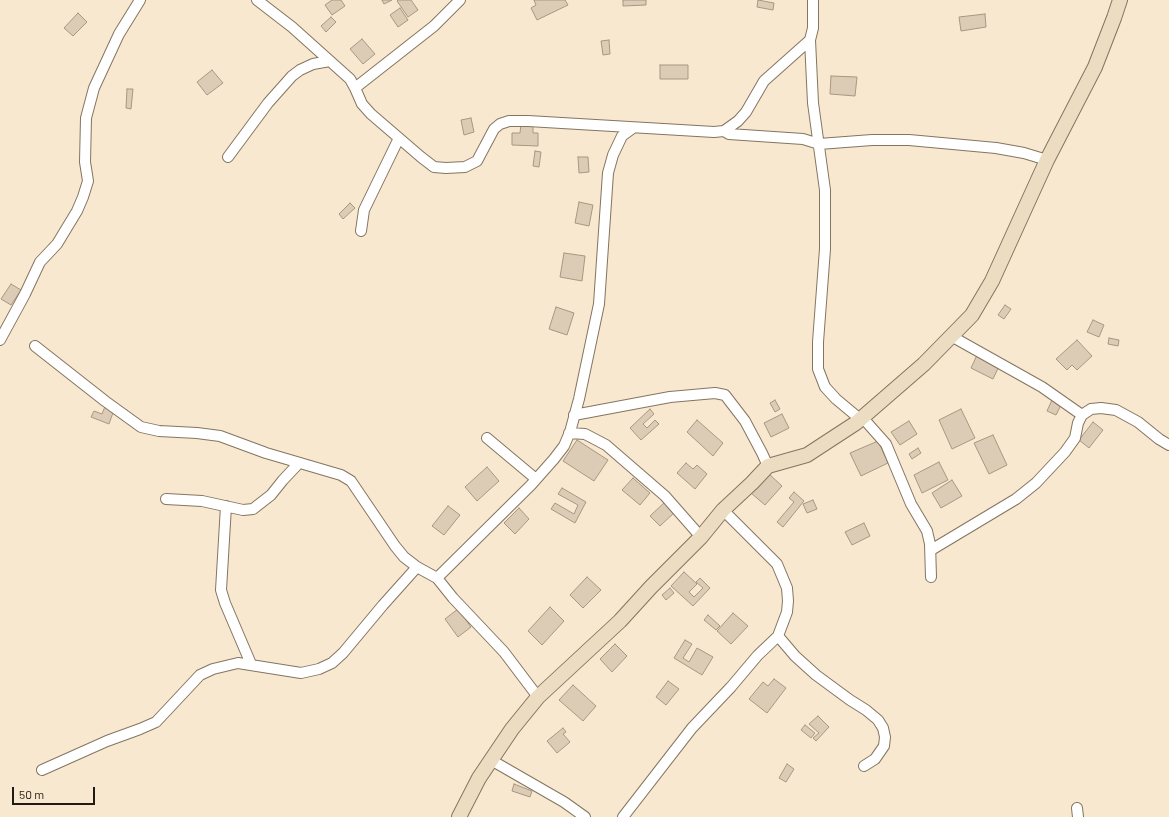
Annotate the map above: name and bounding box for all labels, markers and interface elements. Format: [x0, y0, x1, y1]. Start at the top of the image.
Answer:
scale bar [14, 779, 97, 805]
text: 50 m [19, 787, 44, 801]

